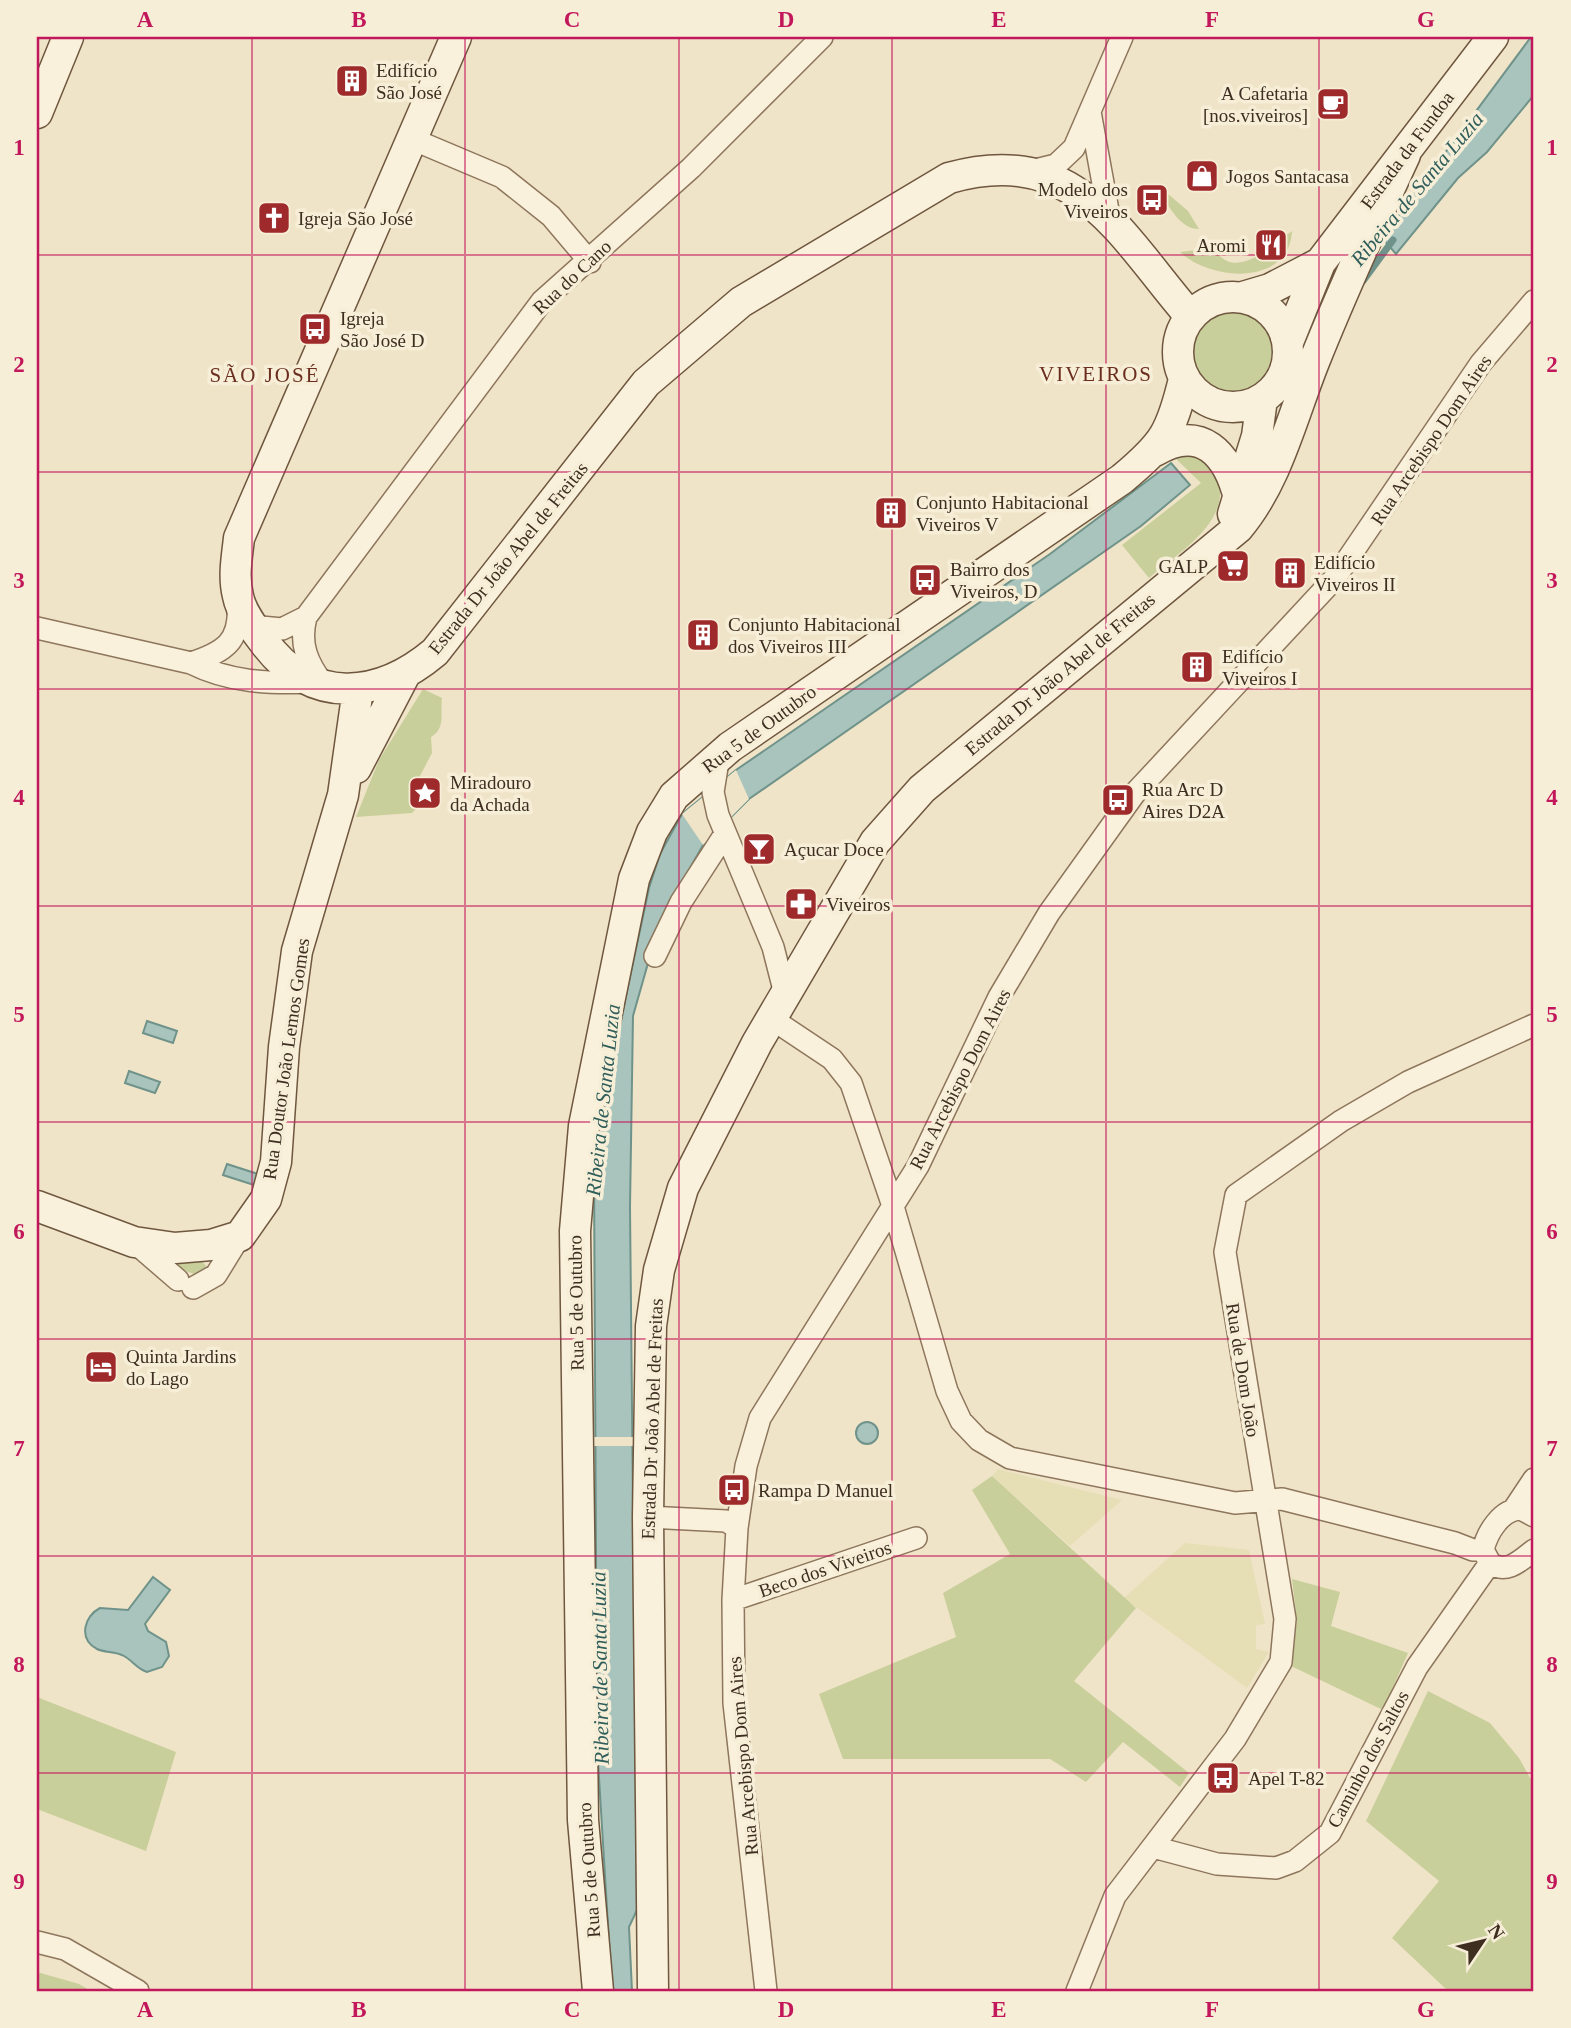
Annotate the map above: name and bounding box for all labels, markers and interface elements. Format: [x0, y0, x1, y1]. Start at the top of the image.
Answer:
text: A [137, 7, 154, 32]
text: B [351, 7, 367, 32]
text: C [564, 7, 580, 32]
text: D [778, 7, 794, 32]
text: E [991, 7, 1007, 32]
text: F [1205, 7, 1219, 32]
text: G [1417, 7, 1435, 32]
place label: Edifício São José [376, 60, 442, 103]
building icon: Edifício São José [333, 62, 371, 100]
place label: A Cafetaria [nos.viveiros] [1203, 83, 1309, 126]
cafe icon: A Cafetaria [nos.viveiros] [1314, 85, 1352, 123]
street label: Estrada da Fundoa [1356, 87, 1458, 213]
water label: Ribeira de Santa Luzia [1345, 107, 1488, 271]
text: 1 [13, 135, 25, 160]
text: 1 [1546, 135, 1558, 160]
shop icon: Jogos Santacasa [1183, 157, 1221, 195]
place label: Jogos Santacasa [1226, 166, 1350, 187]
place label: Modelo dos Viveiros [1038, 179, 1128, 222]
bus stop icon: Modelo dos Viveiros [1133, 181, 1171, 219]
church icon: Igreja São José [255, 199, 293, 237]
place label: Igreja São José [298, 208, 413, 229]
restaurant icon: Aromi [1252, 226, 1290, 264]
street label: Rua do Cano [529, 235, 615, 319]
place label: Aromi [1196, 235, 1246, 256]
place label: Igreja São José D [340, 308, 424, 351]
bus stop icon: Igreja São José D [296, 310, 334, 348]
street label: Rua Arcebispo Dom Aires [1366, 351, 1496, 529]
text: 2 [13, 352, 25, 377]
text: 2 [1546, 352, 1558, 377]
district label: VIVEIROS [1039, 362, 1153, 386]
district label: SÃO JOSÉ [209, 363, 321, 387]
street label: Estrada Dr João Abel de Freitas [424, 458, 592, 658]
place label: Conjunto Habitacional Viveiros V [916, 492, 1089, 535]
building icon: Conjunto Habitacional Viveiros V [872, 494, 910, 532]
supermarket icon: GALP [1214, 547, 1252, 585]
place label: Edifício Viveiros II [1314, 552, 1396, 595]
building icon: Edifício Viveiros II [1271, 554, 1309, 592]
place label: GALP [1158, 556, 1208, 577]
place label: Bairro dos Viveiros, D [950, 559, 1038, 602]
bus stop icon: Bairro dos Viveiros, D [906, 561, 944, 599]
text: 3 [13, 568, 25, 593]
text: 3 [1546, 568, 1558, 593]
street label: Estrada Dr João Abel de Freitas [961, 588, 1159, 760]
place label: Conjunto Habitacional dos Viveiros III [728, 614, 901, 657]
building icon: Conjunto Habitacional dos Viveiros III [684, 616, 722, 654]
place label: Edifício Viveiros I [1222, 646, 1297, 689]
building icon: Edifício Viveiros I [1178, 648, 1216, 686]
street label: Rua 5 de Outubro [698, 681, 820, 777]
place label: Miradouro da Achada [450, 772, 531, 815]
place icon: Miradouro da Achada [406, 774, 444, 812]
place label: Rua Arc D Aires D2A [1142, 779, 1225, 822]
bus stop icon: Rua Arc D Aires D2A [1099, 781, 1137, 819]
text: 4 [13, 785, 25, 810]
text: 4 [1546, 785, 1558, 810]
bar icon: Açucar Doce [740, 830, 778, 868]
place label: Açucar Doce [784, 839, 884, 860]
pharmacy icon: Viveiros [782, 885, 820, 923]
place label: Viveiros [826, 894, 890, 915]
street label: Rua Doutor João Lemos Gomes [259, 937, 313, 1181]
street label: Rua Arcebispo Dom Aires [905, 985, 1015, 1173]
text: 5 [13, 1002, 25, 1027]
text: 5 [1546, 1002, 1558, 1027]
water label: Ribeira de Santa Luzia [581, 1003, 625, 1198]
text: 6 [13, 1219, 25, 1244]
text: 6 [1546, 1219, 1558, 1244]
street label: Rua 5 de Outubro [564, 1235, 588, 1371]
street label: Estrada Dr João Abel de Freitas [637, 1298, 667, 1540]
street label: Rua de Dom João [1222, 1301, 1264, 1439]
place label: Quinta Jardins do Lago [126, 1346, 236, 1389]
hotel icon: Quinta Jardins do Lago [82, 1348, 120, 1386]
text: 7 [13, 1436, 25, 1461]
text: 7 [1546, 1436, 1558, 1461]
bus stop icon: Rampa D Manuel [715, 1471, 753, 1509]
place label: Rampa D Manuel [758, 1480, 893, 1501]
street label: Beco dos Viveiros [756, 1536, 894, 1602]
water label: Ribeira de Santa Luzia [586, 1571, 614, 1766]
text: 8 [13, 1652, 25, 1677]
text: 8 [1546, 1652, 1558, 1677]
street label: Rua Arcebispo Dom Aires [724, 1655, 762, 1857]
street label: Caminho dos Saltos [1323, 1687, 1413, 1831]
bus stop icon: Apel T-82 [1204, 1759, 1242, 1797]
place label: Apel T-82 [1248, 1768, 1325, 1789]
street label: Rua 5 de Outubro [574, 1802, 604, 1938]
text: 9 [13, 1869, 25, 1894]
text: 9 [1546, 1869, 1558, 1894]
north arrow [1448, 1906, 1518, 1976]
text: N [1484, 1920, 1509, 1943]
text: A [137, 1997, 154, 2022]
text: B [351, 1997, 367, 2022]
text: C [564, 1997, 580, 2022]
text: D [778, 1997, 794, 2022]
text: E [991, 1997, 1007, 2022]
text: F [1205, 1997, 1219, 2022]
text: G [1417, 1997, 1435, 2022]

